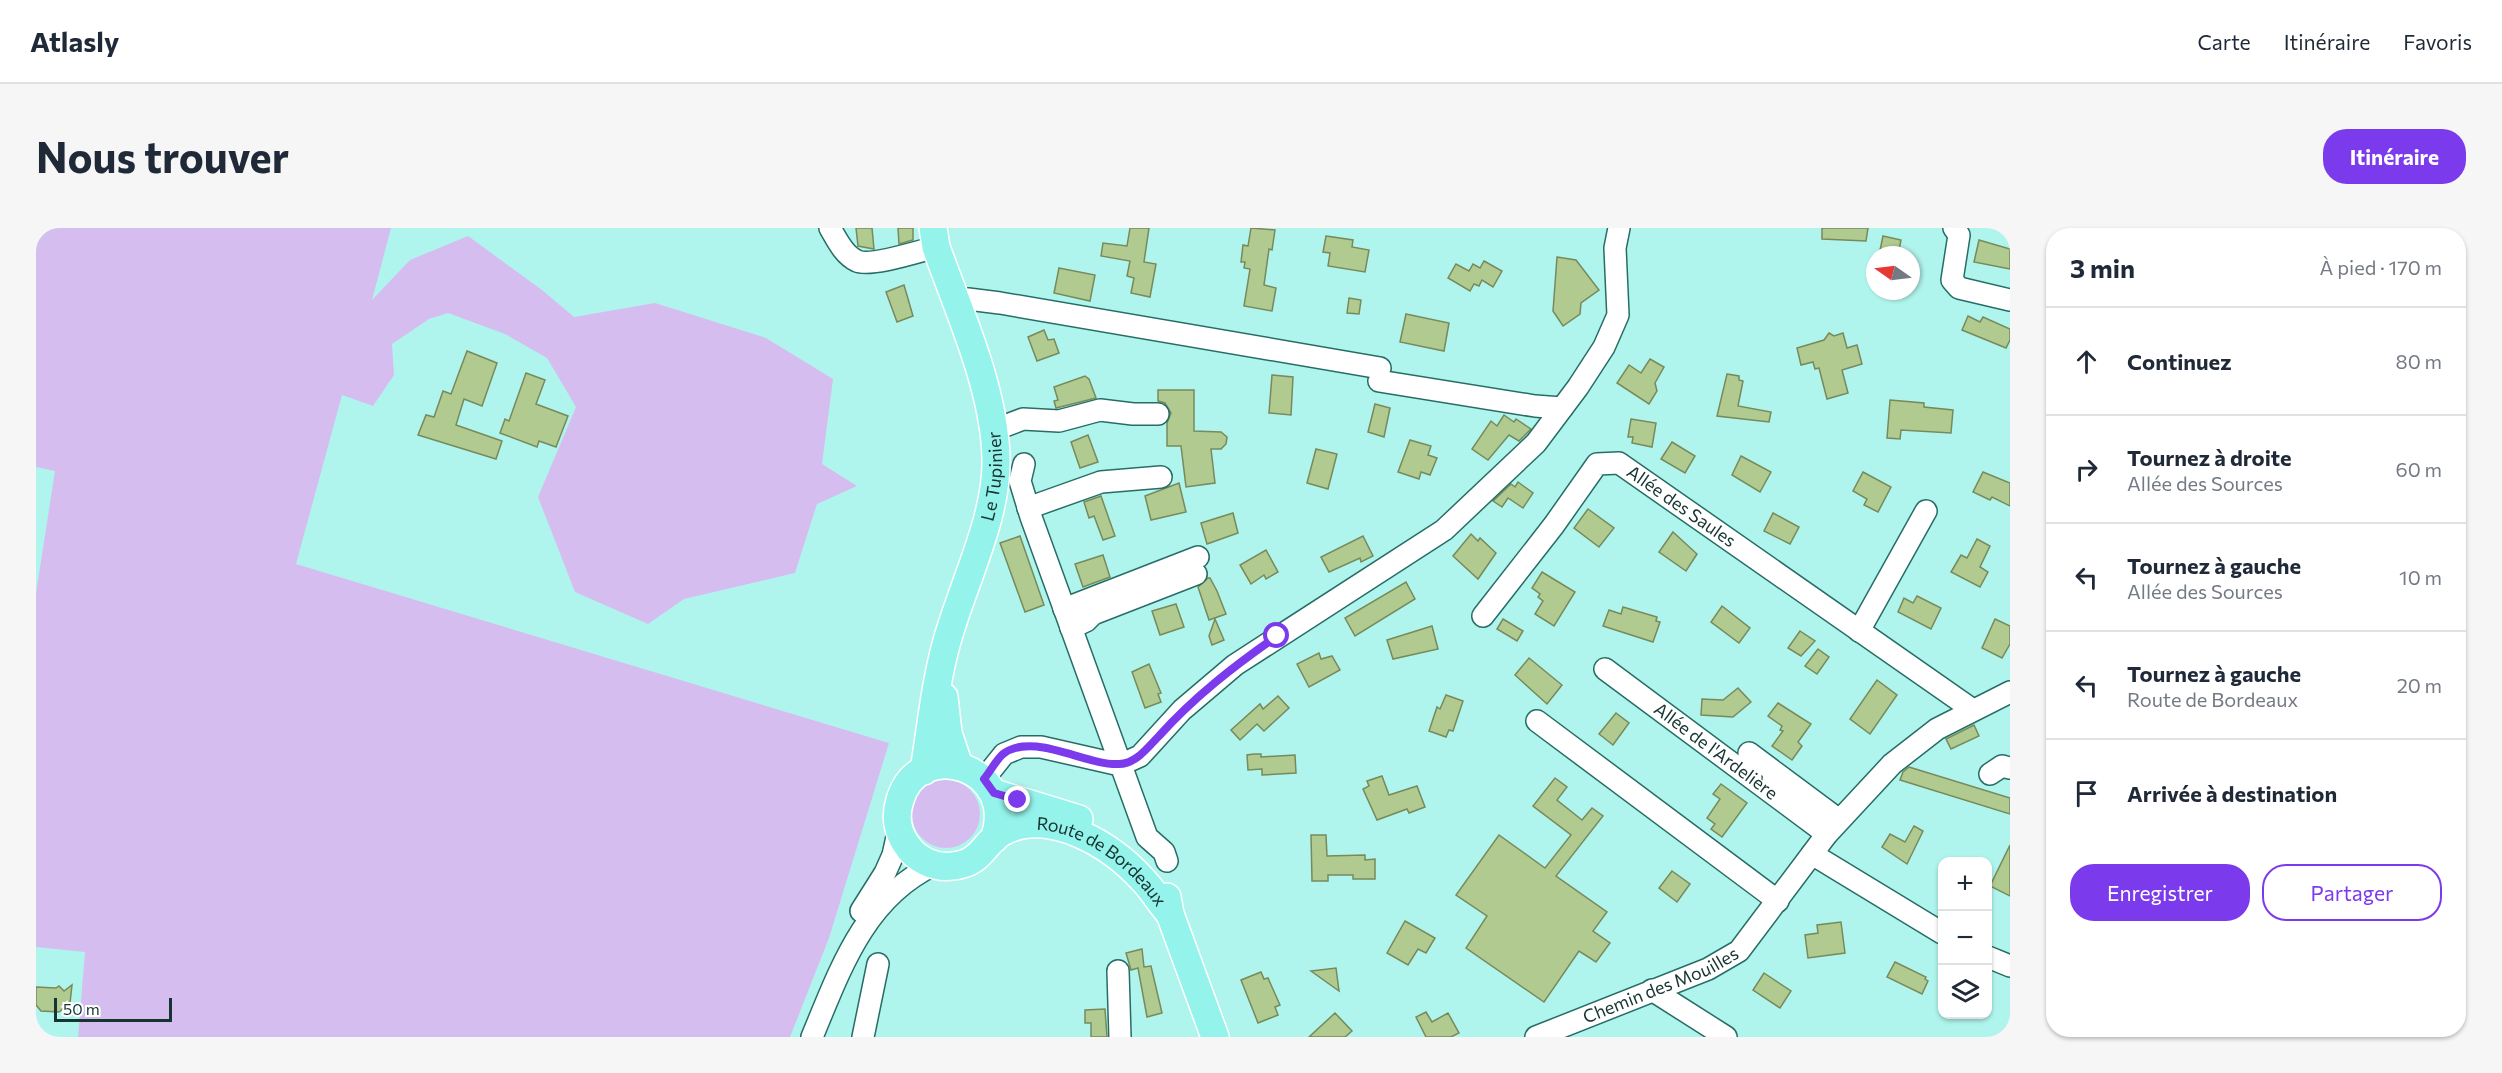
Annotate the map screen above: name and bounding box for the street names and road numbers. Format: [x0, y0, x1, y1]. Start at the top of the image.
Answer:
street label: Le Tupinier [976, 430, 1006, 523]
street label: Allée des Saules [1623, 460, 1741, 551]
street label: Allée de l'Ardelière [1650, 697, 1783, 804]
street label: Route de Bordeaux [1036, 812, 1172, 910]
street label: Chemin des Mouilles [1579, 942, 1742, 1027]

